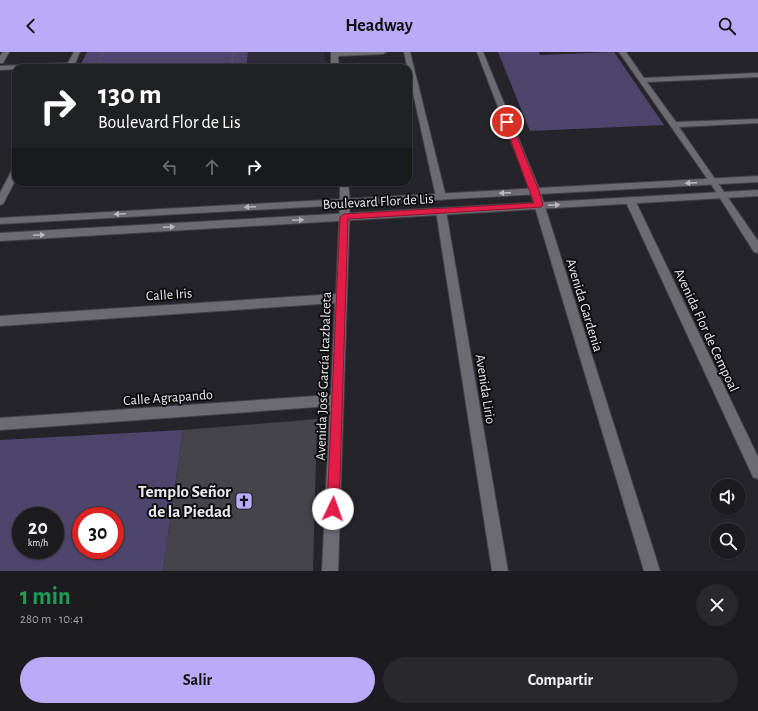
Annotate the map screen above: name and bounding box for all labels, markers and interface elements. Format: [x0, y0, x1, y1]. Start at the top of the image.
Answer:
icon: back [20, 15, 42, 37]
icon: search [716, 15, 738, 37]
text: Headway [345, 17, 413, 35]
icon: right [32, 80, 84, 132]
text: 130 m [98, 81, 162, 109]
pin [490, 105, 524, 139]
icon: arrive [496, 111, 518, 133]
text: Boulevard Flor de Lis [98, 114, 241, 132]
icon: left [159, 156, 181, 178]
icon: ahead [201, 156, 223, 178]
icon: right [243, 156, 265, 178]
one-way arrow [685, 179, 697, 186]
one-way arrow [498, 190, 511, 196]
street label: Boulevard Flor de Lis [322, 192, 434, 212]
one-way arrow [548, 201, 560, 208]
one-way arrow [244, 204, 256, 211]
one-way arrow [114, 211, 126, 218]
one-way arrow [292, 216, 304, 223]
one-way arrow [163, 224, 175, 231]
one-way arrow [33, 231, 45, 238]
street label: Avenida Gardenia [563, 257, 605, 354]
street label: Avenida Flor de Cempoal [671, 267, 741, 394]
street label: Calle Iris [146, 286, 193, 304]
street label: Avenida José García Icazbalceta [314, 291, 334, 461]
street label: Avenida Lirio [473, 353, 497, 425]
street label: Calle Agrapando [123, 388, 214, 408]
map controls [710, 479, 746, 559]
button: sound [710, 479, 746, 515]
place label: Templo Señor de la Piedad [138, 483, 231, 520]
position arrow [312, 488, 354, 530]
church icon: Templo Señor de la Piedad [234, 491, 254, 511]
speed limit sign: 30 [72, 507, 124, 559]
text: 20 [28, 518, 48, 538]
button: search [710, 523, 746, 559]
text: km/h [28, 538, 48, 548]
button: close [696, 584, 738, 626]
text: 1 min [20, 585, 71, 609]
text: 280 m · 10:41 [20, 613, 84, 626]
button: Salir [20, 657, 375, 703]
button: Compartir [383, 657, 738, 703]

